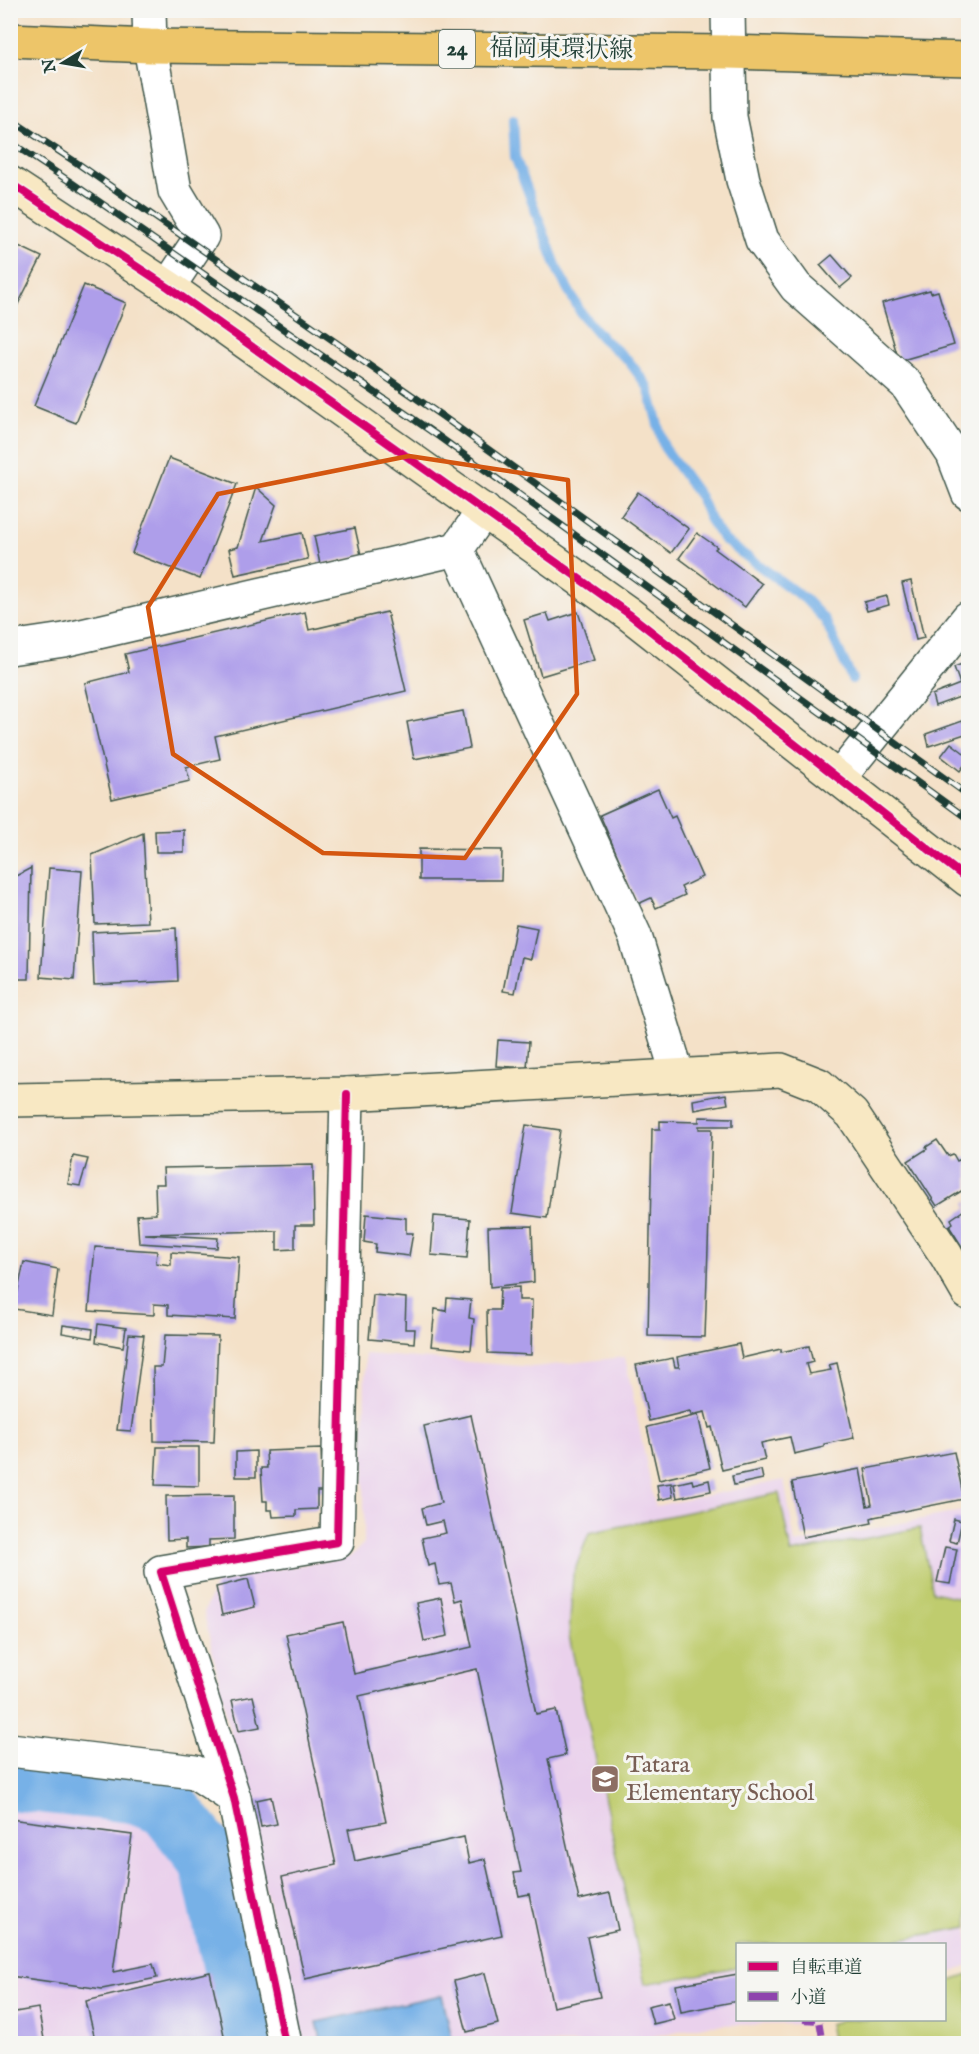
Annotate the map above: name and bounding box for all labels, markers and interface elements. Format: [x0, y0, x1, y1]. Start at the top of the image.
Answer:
road number: 24 [439, 30, 475, 68]
north arrow [33, 33, 93, 93]
street label: 福岡東環状線 [489, 33, 633, 67]
text: N [39, 57, 62, 75]
place label: Tatara Elementary School [626, 1750, 815, 1809]
school or university icon: Tatara Elementary School [589, 1763, 621, 1795]
legend [736, 1943, 946, 2021]
text: 自転車道 [790, 1957, 862, 1980]
text: 小道 [790, 1987, 826, 2010]

